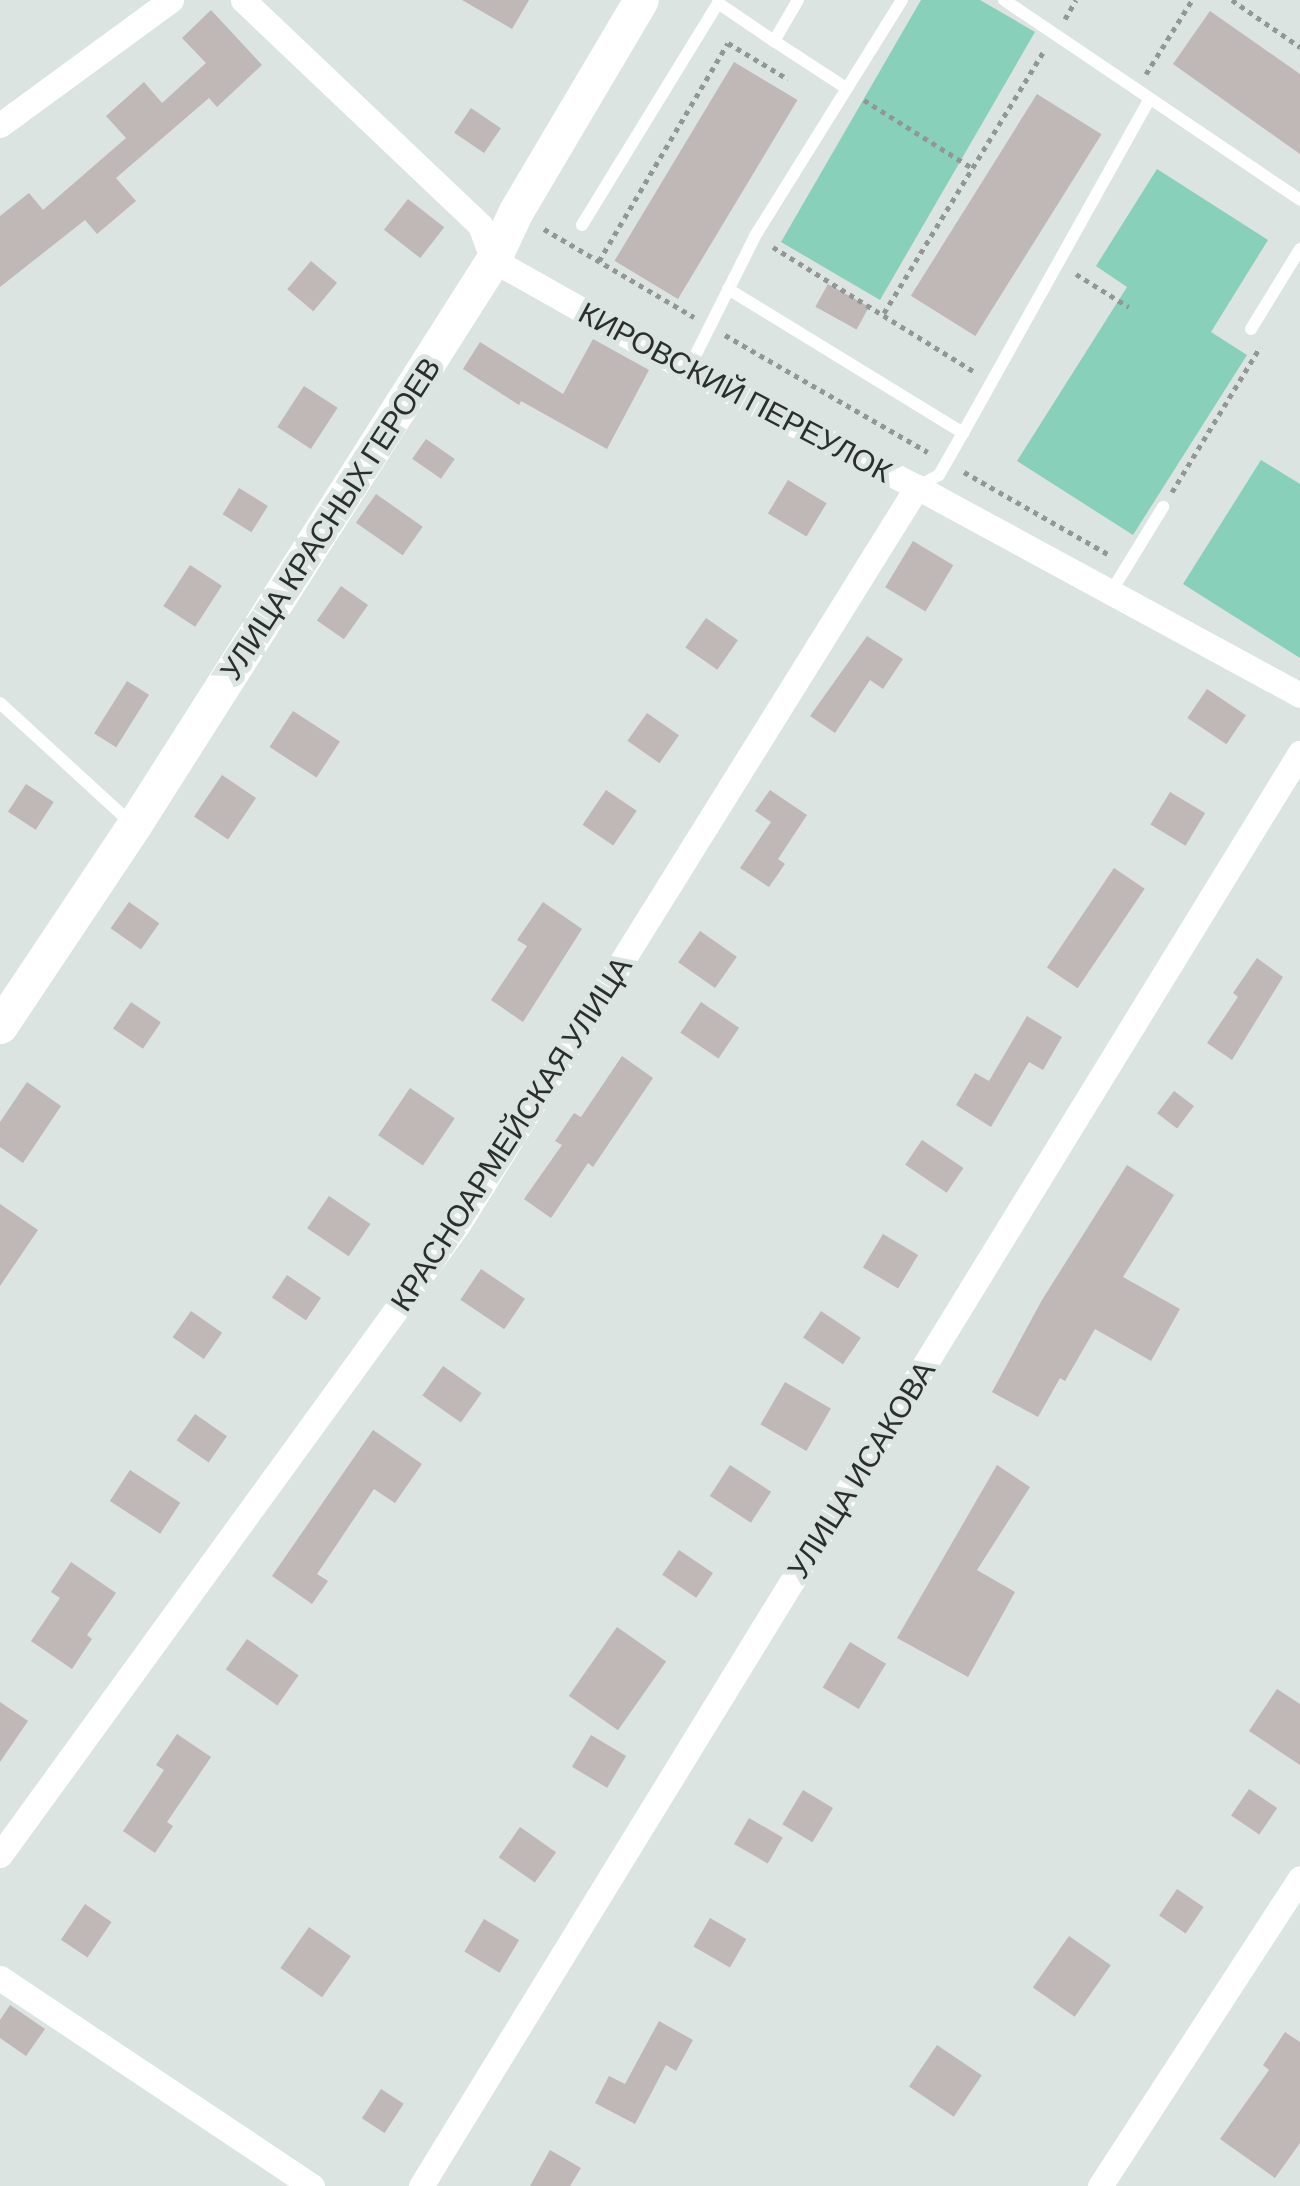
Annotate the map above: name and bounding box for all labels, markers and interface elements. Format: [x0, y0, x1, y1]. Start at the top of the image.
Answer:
street label: КИРОВСКИЙ ПЕРЕУЛОК [573, 293, 899, 489]
street label: УЛИЦА КРАСНЫХ ГЕРОЕВ [211, 350, 447, 686]
street label: КРАСНОАРМЕЙСКАЯ УЛИЦА [382, 949, 638, 1317]
street label: УЛИЦА ИСАКОВА [779, 1354, 941, 1584]

